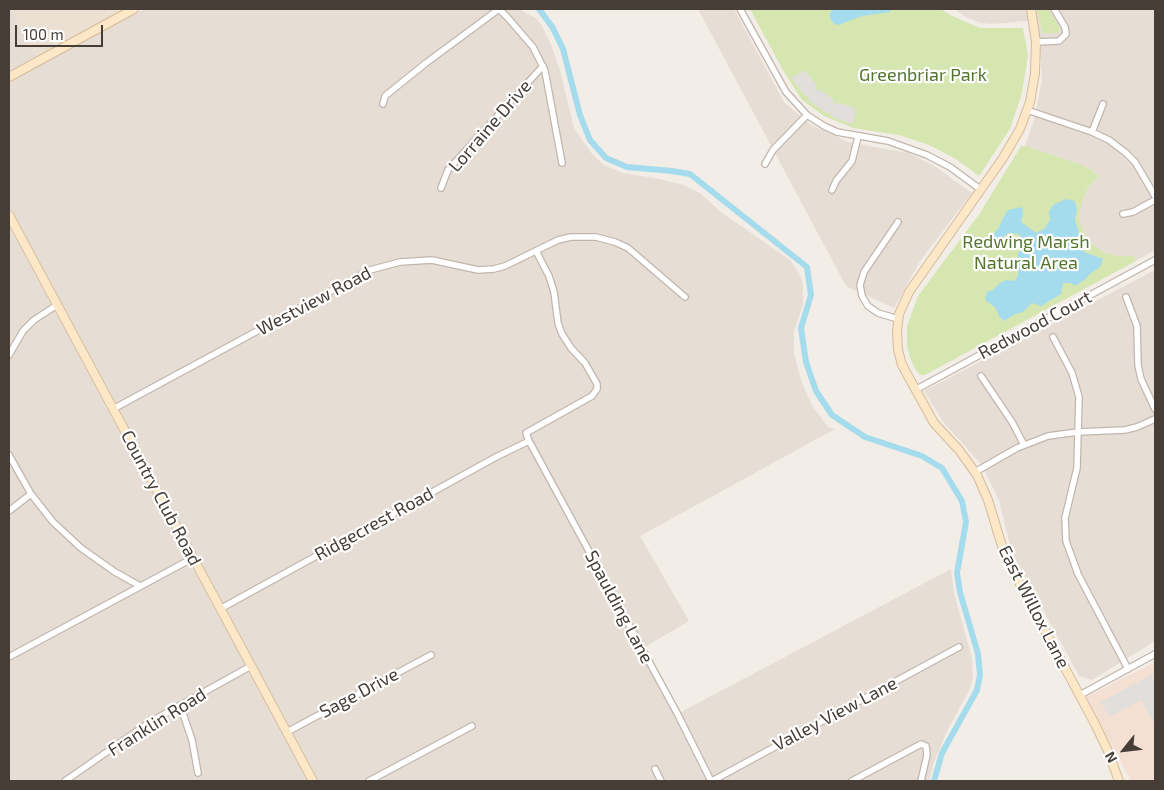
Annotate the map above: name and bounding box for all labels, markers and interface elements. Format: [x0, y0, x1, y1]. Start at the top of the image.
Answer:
scale bar [18, 15, 105, 47]
text: 100 m [23, 25, 64, 43]
park label: Greenbriar Park [859, 64, 987, 86]
street label: Lorraine Drive [444, 75, 536, 177]
park label: Redwing Marsh Natural Area [962, 231, 1090, 274]
street label: Westview Road [253, 262, 375, 340]
street label: Redwood Court [975, 286, 1095, 364]
street label: Country Club Road [116, 427, 206, 569]
street label: Ridgecrest Road [311, 482, 437, 566]
street label: East Willox Lane [994, 542, 1074, 672]
street label: Spaulding Lane [580, 547, 658, 667]
street label: Sage Drive [316, 663, 402, 723]
street label: Valley View Lane [769, 672, 901, 756]
street label: Franklin Road [104, 683, 210, 761]
north arrow [1099, 725, 1149, 775]
text: N [1101, 749, 1120, 766]

